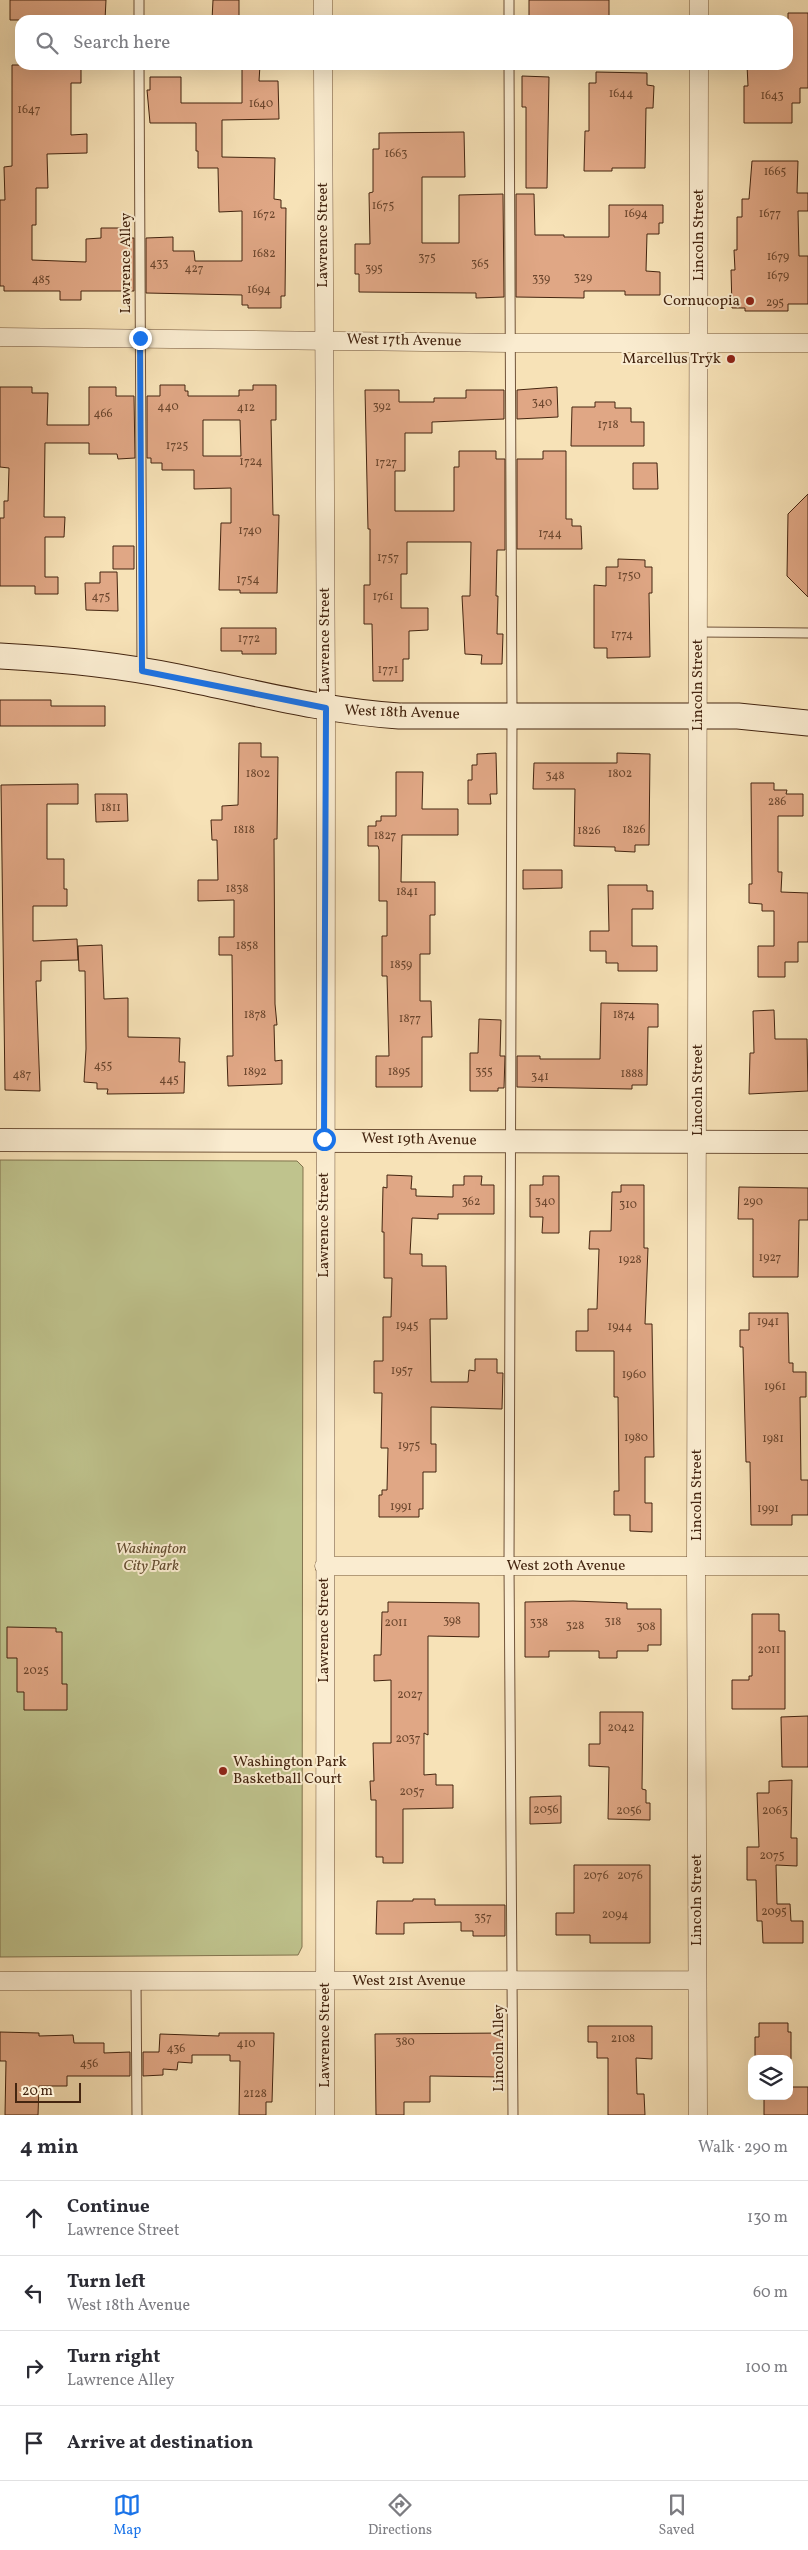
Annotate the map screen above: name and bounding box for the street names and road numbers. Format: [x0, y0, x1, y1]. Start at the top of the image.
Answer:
street label: Lawrence Street [313, 182, 334, 288]
street label: Lincoln Street [689, 189, 710, 281]
street label: Lawrence Alley [116, 213, 137, 313]
street label: West 17th Avenue [346, 329, 462, 353]
street label: Lawrence Street [315, 587, 336, 693]
street label: Lincoln Street [688, 639, 709, 731]
street label: West 18th Avenue [344, 700, 460, 726]
street label: Lincoln Street [688, 1044, 709, 1136]
street label: West 19th Avenue [361, 1128, 477, 1152]
street label: Lawrence Street [314, 1172, 335, 1278]
street label: Lincoln Street [687, 1449, 708, 1541]
street label: West 20th Avenue [507, 1556, 625, 1577]
street label: Lawrence Street [314, 1577, 335, 1683]
street label: Lincoln Street [687, 1854, 708, 1946]
street label: West 21st Avenue [352, 1971, 466, 1992]
street label: Lawrence Street [315, 1982, 336, 2088]
street label: Lincoln Alley [489, 2004, 510, 2092]

